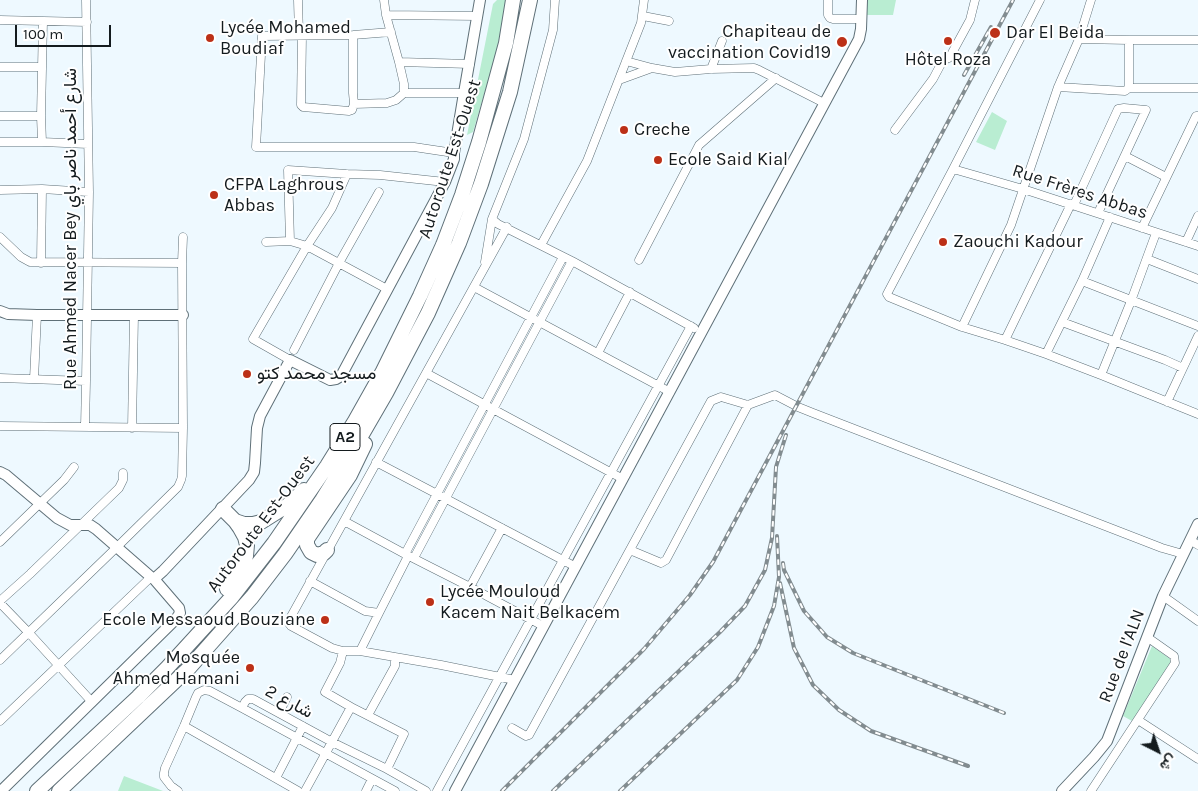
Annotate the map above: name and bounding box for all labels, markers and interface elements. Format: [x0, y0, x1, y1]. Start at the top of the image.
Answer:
scale bar [18, 15, 114, 47]
place label: Lycée Mohamed Boudiaf [220, 17, 351, 59]
place label: Chapiteau de vaccination Covid19 [668, 21, 831, 64]
place label: Dar El Beida [1006, 22, 1104, 44]
text: 100 m [23, 25, 63, 43]
marker: Dar El Beida [988, 26, 1002, 40]
marker: Lycée Mohamed Boudiaf [204, 32, 216, 44]
marker: Chapiteau de vaccination Covid19 [835, 35, 849, 49]
marker: Hôtel Roza [942, 35, 954, 47]
place label: Hôtel Roza [905, 49, 991, 71]
street label: Rue Ahmed Nacer Bey شارع أحمد ناصر باي [60, 68, 82, 390]
street label: Autoroute Est-Ouest [414, 77, 486, 241]
place label: Creche [634, 119, 690, 141]
marker: Creche [618, 124, 630, 136]
place label: Ecole Said Kial [668, 149, 788, 171]
marker: Ecole Said Kial [652, 154, 664, 166]
street label: Rue Frères Abbas [1010, 160, 1150, 224]
place label: CFPA Laghrous Abbas [224, 174, 344, 216]
marker: CFPA Laghrous Abbas [208, 189, 220, 201]
place label: Zaouchi Kadour [953, 231, 1083, 253]
marker: Zaouchi Kadour [937, 236, 949, 248]
place label: مسجد محمد كتو [257, 363, 376, 385]
marker: مسجد محمد كتو [241, 368, 253, 380]
road number: A2 [330, 424, 360, 451]
street label: Autoroute Est-Ouest [202, 451, 320, 597]
place label: Lycée Mouloud Kacem Nait Belkacem [440, 581, 620, 624]
marker: Lycée Mouloud Kacem Nait Belkacem [424, 596, 436, 608]
street label: Rue de l'ALN [1094, 606, 1150, 706]
place label: Ecole Messaoud Bouziane [102, 609, 315, 631]
marker: Ecole Messaoud Bouziane [319, 614, 331, 626]
place label: Mosquée Ahmed Hamani [113, 647, 240, 690]
marker: Mosquée Ahmed Hamani [244, 662, 256, 674]
street label: شارع 2 [261, 681, 317, 723]
north arrow [1133, 726, 1183, 776]
text: ش [1156, 751, 1180, 775]

